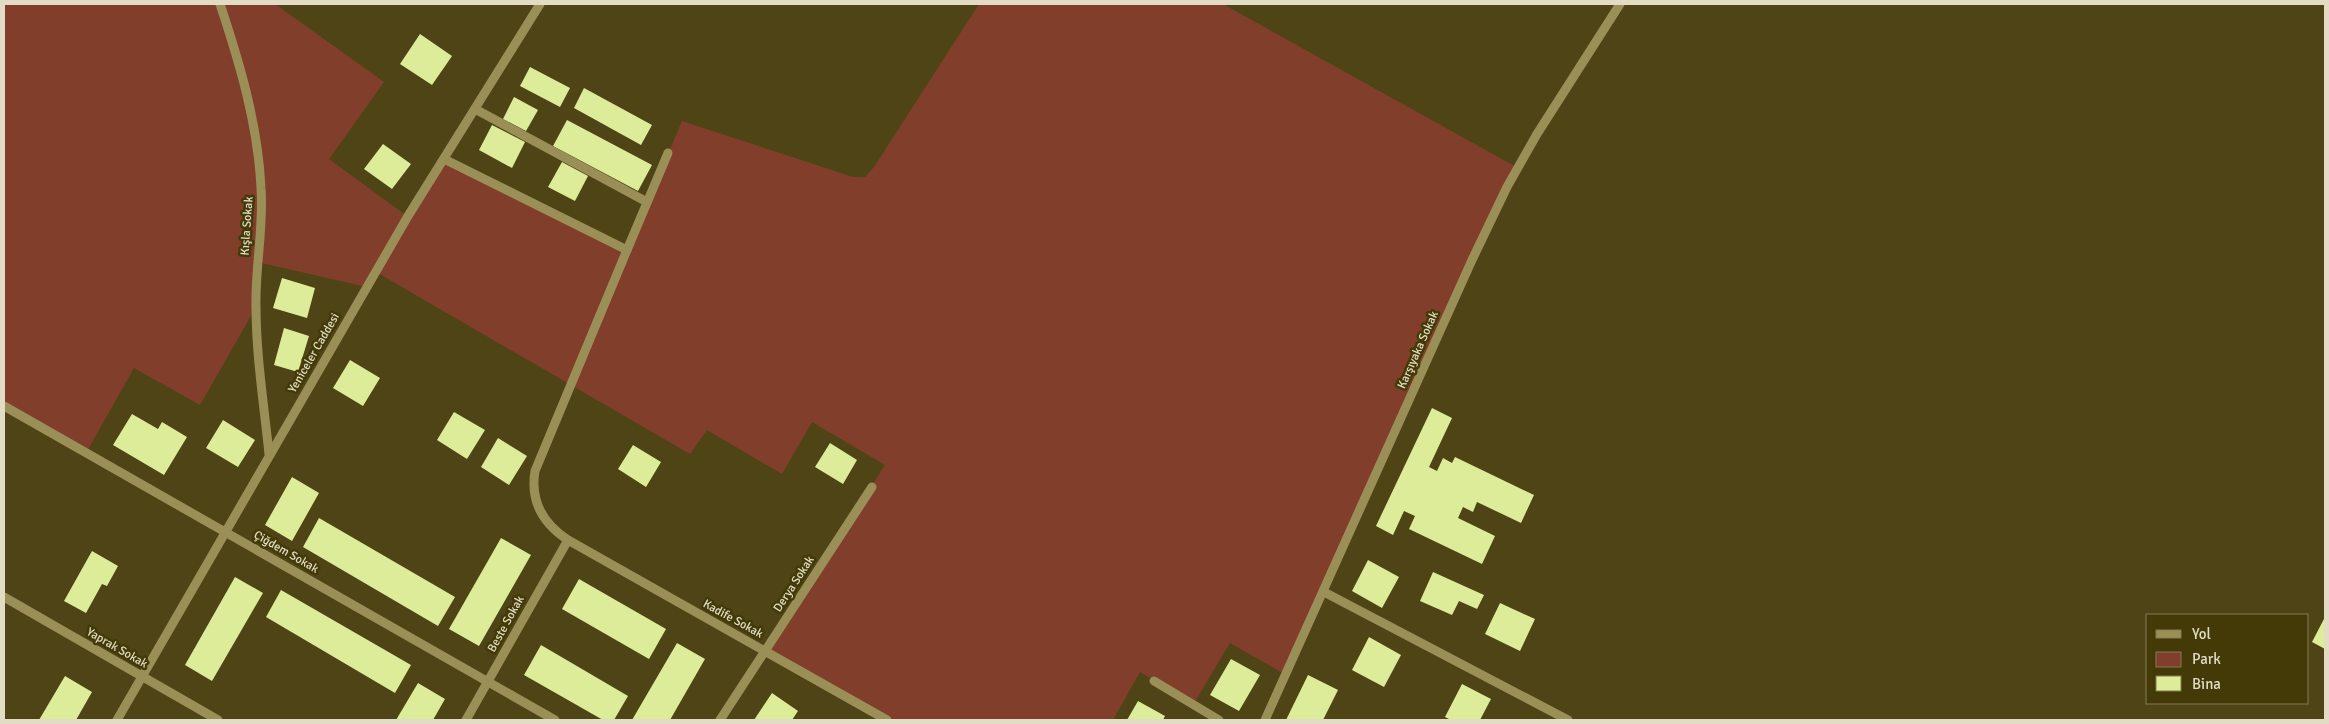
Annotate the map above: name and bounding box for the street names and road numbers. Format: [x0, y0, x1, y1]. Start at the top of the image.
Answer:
street label: Kışla Sokak [237, 196, 257, 256]
street label: Karşıyaka Sokak [1394, 309, 1442, 391]
street label: Yeniceler Caddesi [285, 310, 343, 396]
street label: Çiğdem Sokak [251, 527, 321, 577]
street label: Derya Sokak [770, 553, 818, 615]
street label: Beste Sokak [484, 593, 528, 655]
street label: Kadife Sokak [700, 596, 766, 642]
street label: Yaprak Sokak [84, 624, 150, 672]

